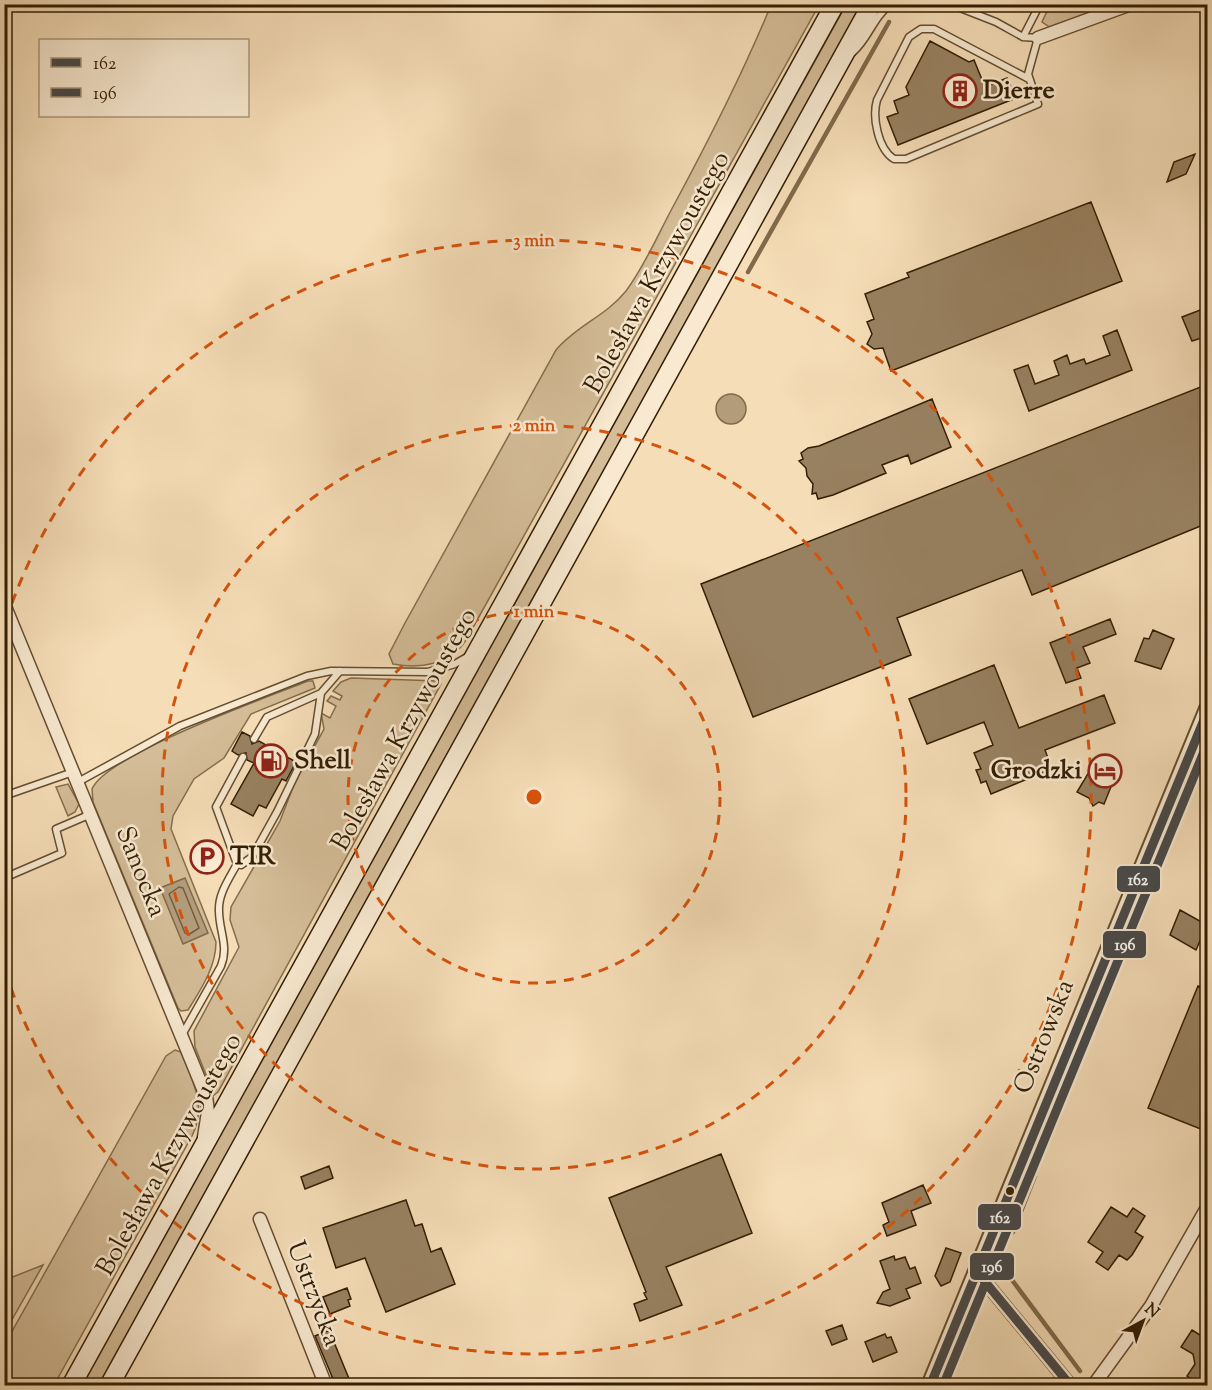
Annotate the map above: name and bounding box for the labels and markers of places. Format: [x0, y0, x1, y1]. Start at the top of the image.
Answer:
building icon: Dierre [942, 73, 978, 109]
place label: Dierre [983, 73, 1055, 110]
fuel station icon: Shell [253, 743, 289, 779]
place label: Shell [294, 743, 352, 780]
place label: Grodzki [991, 753, 1083, 790]
hotel icon: Grodzki [1087, 753, 1123, 789]
centre of rings [524, 787, 544, 807]
parking icon: TIR [189, 839, 225, 875]
place label: TIR [230, 839, 276, 876]
unlabelled marker [1004, 1185, 1016, 1197]

